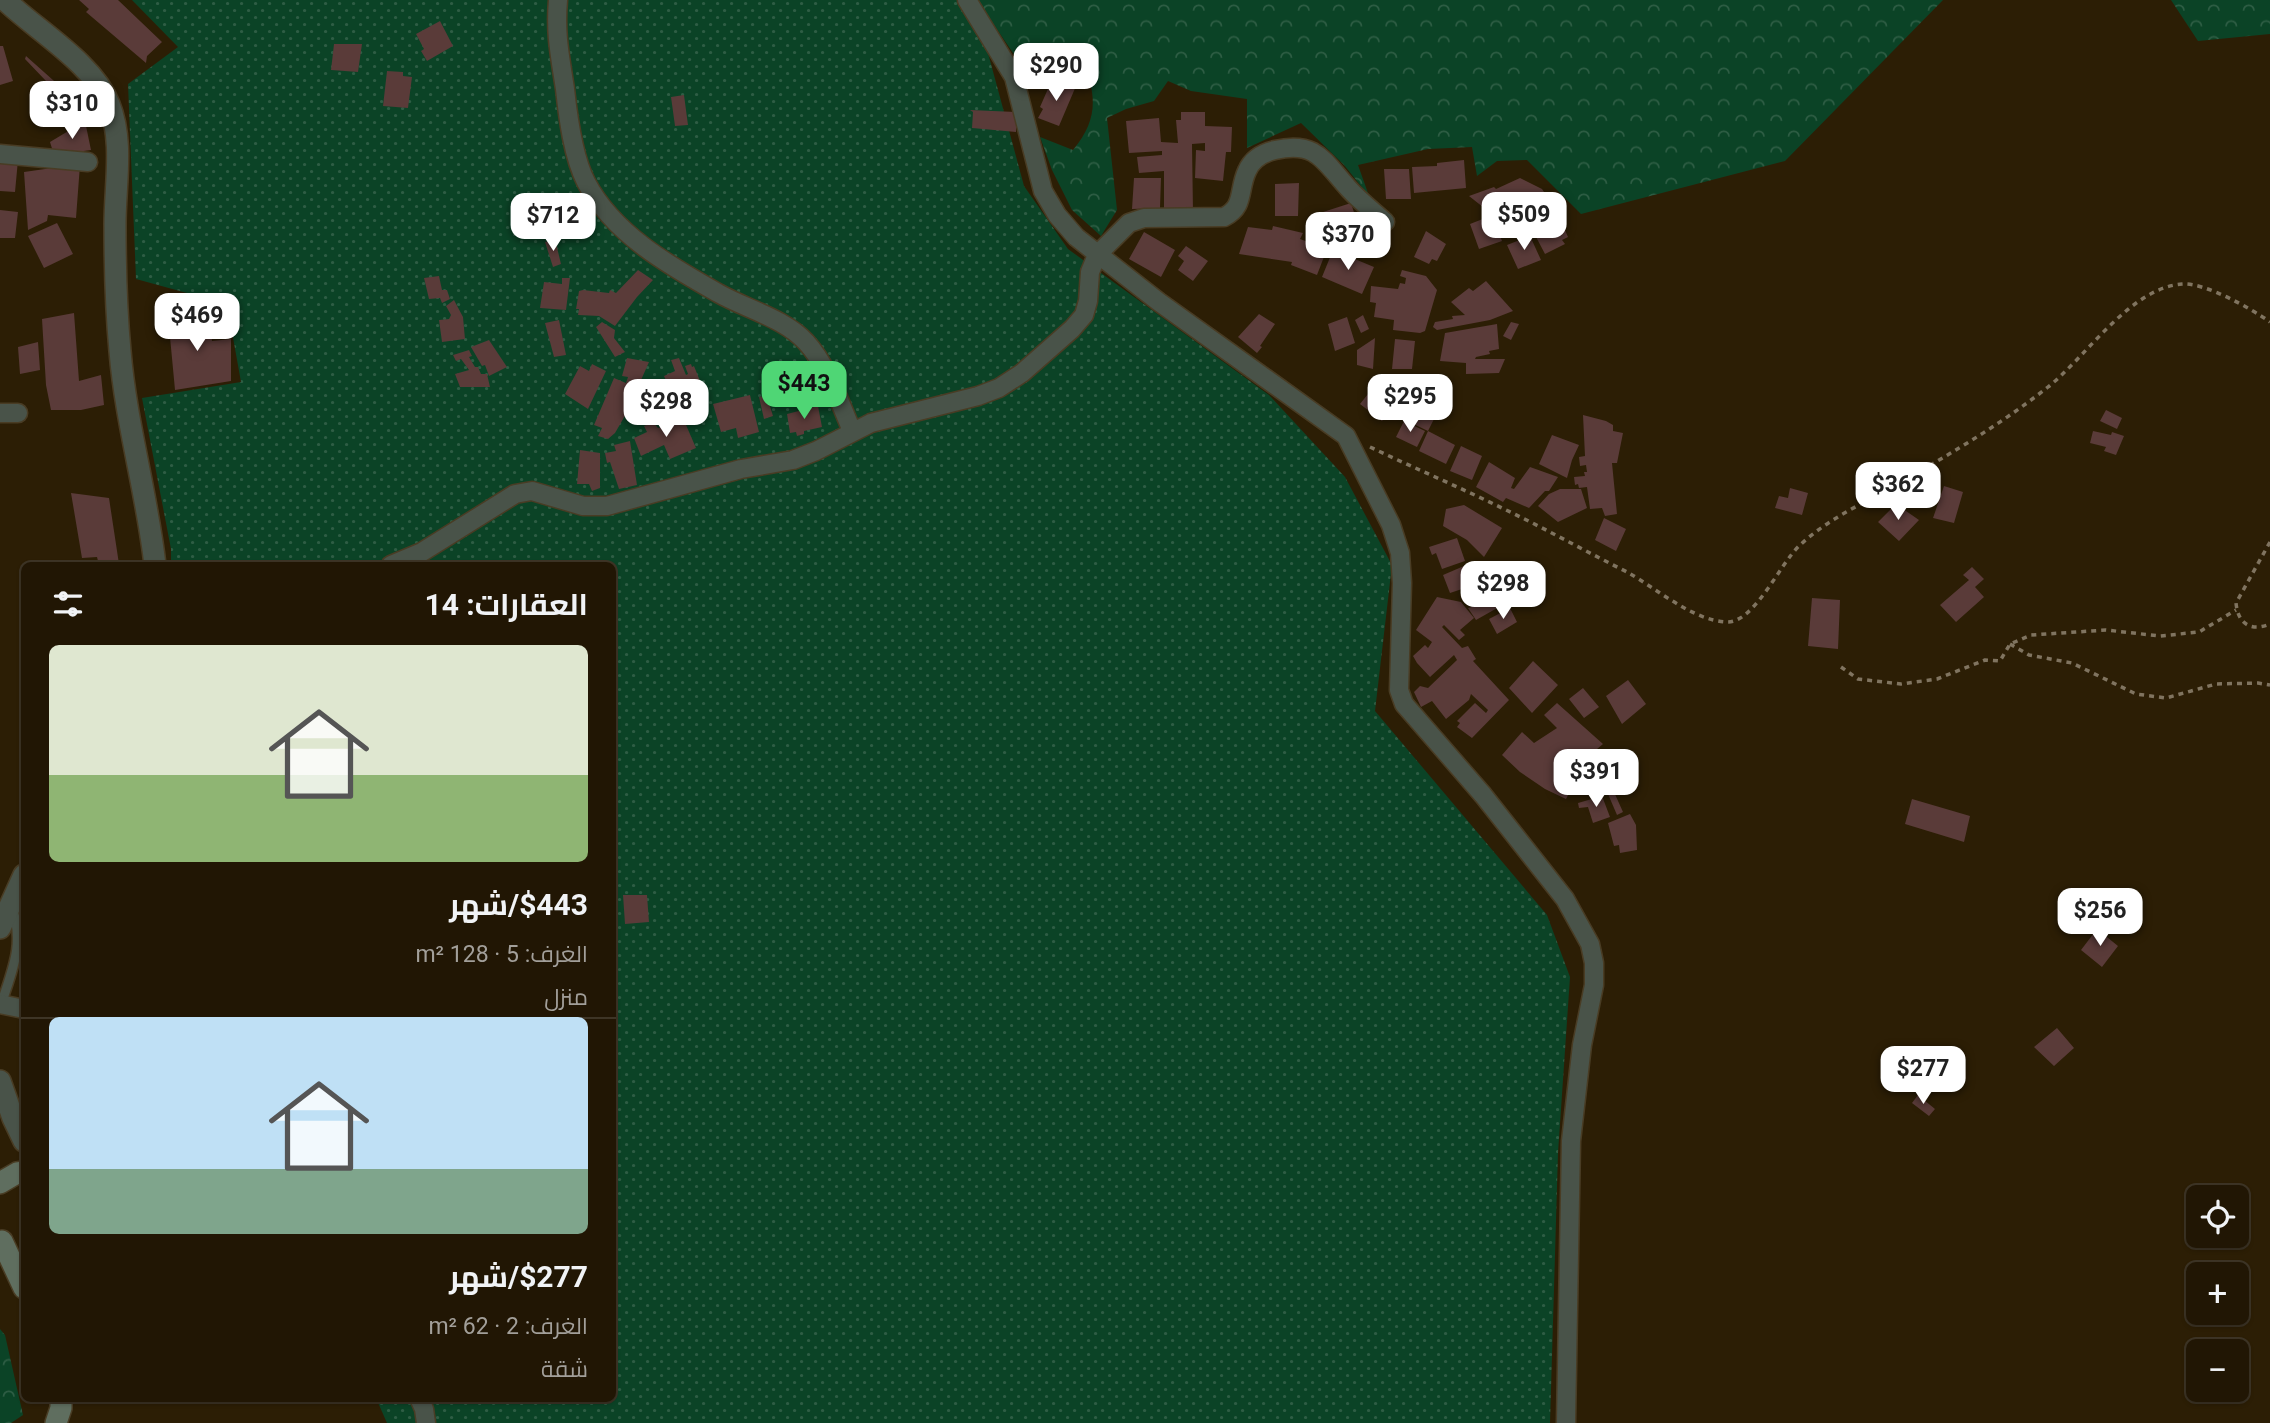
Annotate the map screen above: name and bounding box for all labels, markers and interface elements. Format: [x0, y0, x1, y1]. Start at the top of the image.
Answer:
pin: $290 [1015, 43, 1097, 103]
text: $290 [1030, 52, 1082, 79]
pin: $310 [31, 82, 113, 141]
text: $310 [46, 90, 98, 117]
pin: $509 [1483, 192, 1565, 252]
pin: $712 [512, 194, 594, 253]
text: $509 [1498, 201, 1550, 228]
text: $712 [527, 202, 579, 229]
pin: $370 [1307, 212, 1389, 272]
text: $370 [1322, 221, 1374, 248]
pin: $469 [156, 294, 238, 353]
text: $469 [171, 302, 223, 329]
pin: $443 [763, 362, 845, 421]
text: $443 [778, 370, 830, 397]
pin: $295 [1369, 374, 1451, 434]
pin: $298 [625, 380, 707, 439]
text: $295 [1384, 383, 1436, 410]
text: $298 [640, 388, 692, 415]
pin: $362 [1857, 462, 1939, 522]
text: $362 [1872, 471, 1924, 498]
pin: $298 [1462, 562, 1544, 621]
text: $298 [1477, 570, 1529, 597]
icon: filters [49, 585, 87, 623]
text: العقارات: 14 [424, 587, 588, 622]
icon: home [256, 691, 382, 817]
pin: $391 [1555, 750, 1637, 809]
text: $391 [1570, 758, 1622, 785]
text: $443/شهر [449, 887, 588, 922]
pin: $256 [2059, 888, 2141, 948]
text: $256 [2074, 897, 2126, 924]
text: الغرف: 5 · 128 m² [415, 941, 588, 968]
text: منزل [544, 984, 588, 1011]
pin: $277 [1882, 1046, 1964, 1106]
text: $277 [1897, 1055, 1949, 1082]
icon: home [256, 1063, 382, 1189]
map controls [2186, 1185, 2249, 1402]
button: locate [2186, 1185, 2249, 1248]
text: $277/شهر [449, 1259, 588, 1294]
button: + [2186, 1262, 2249, 1325]
text: الغرف: 2 · 62 m² [428, 1313, 588, 1340]
button: − [2186, 1339, 2249, 1402]
text: شقة [541, 1356, 588, 1383]

